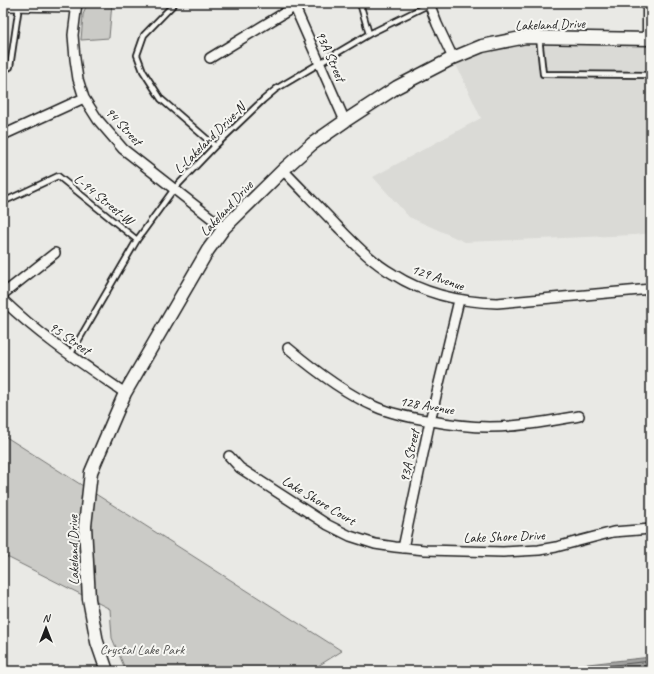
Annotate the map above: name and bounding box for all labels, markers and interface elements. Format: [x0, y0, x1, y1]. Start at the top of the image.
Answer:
street label: Lakeland Drive [515, 15, 587, 34]
street label: 93A Street [312, 28, 350, 86]
street label: L-Lakeland Drive-N [170, 97, 250, 177]
street label: 94 Street [102, 104, 147, 151]
street label: L-94 Street-W [70, 170, 139, 230]
street label: Lakeland Drive [196, 176, 257, 240]
street label: 129 Avenue [409, 261, 468, 295]
street label: 95 Street [46, 318, 96, 360]
street label: 128 Avenue [399, 392, 457, 419]
street label: 93A Street [396, 426, 424, 484]
street label: Lake Shore Court [279, 472, 360, 530]
street label: Lakeland Drive [64, 513, 83, 585]
street label: Lake Shore Drive [463, 527, 546, 546]
north arrow [26, 608, 66, 648]
text: N [43, 611, 52, 625]
park label: Crystal Lake Park [100, 641, 185, 658]

